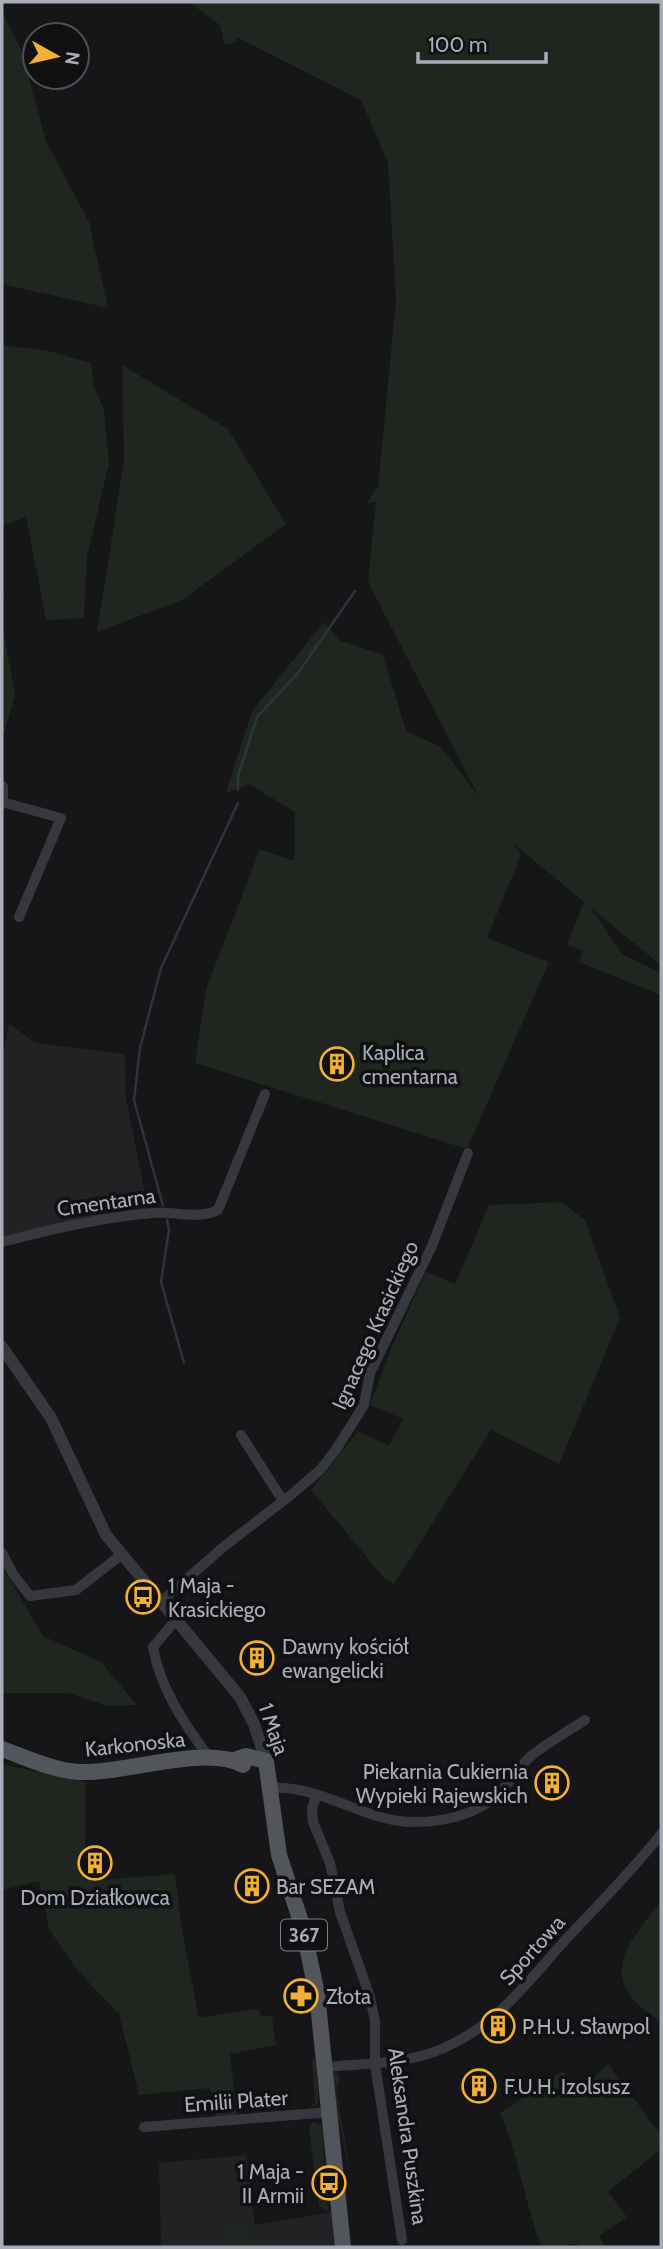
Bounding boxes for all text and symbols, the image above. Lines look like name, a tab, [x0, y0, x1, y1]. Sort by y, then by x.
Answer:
north arrow	[21, 21, 91, 91]
scale bar	[418, 21, 546, 65]
text: 100 m	[428, 32, 487, 57]
text: N	[60, 50, 85, 67]
place label: Kaplica cmentarna	[362, 1040, 458, 1089]
building icon: Kaplica cmentarna	[318, 1045, 356, 1083]
street label: Cmentarna	[55, 1183, 157, 1221]
street label: Ignacego Krasickiego	[327, 1237, 423, 1413]
place label: 1 Maja - Krasickiego	[168, 1573, 266, 1622]
bus stop icon: 1 Maja - Krasickiego	[124, 1578, 162, 1616]
place label: Dawny kościół ewangelicki	[282, 1634, 409, 1683]
building icon: Dawny kościół ewangelicki	[238, 1639, 276, 1677]
street label: 1 Maja	[253, 1700, 294, 1759]
street label: Karkonoska	[84, 1726, 186, 1762]
place label: Piekarnia Cukiernia Wypieki Rajewskich	[356, 1759, 528, 1809]
building icon: Piekarnia Cukiernia Wypieki Rajewskich	[533, 1764, 571, 1802]
building icon: Dom Działkowca	[76, 1844, 114, 1882]
building icon: Bar SEZAM	[233, 1867, 271, 1905]
place label: Bar SEZAM	[276, 1874, 375, 1899]
place label: Dom Działkowca	[20, 1885, 170, 1910]
street label: Sportowa	[494, 1910, 570, 1990]
road number: 367	[281, 1920, 327, 1951]
pharmacy icon: Złota	[282, 1977, 320, 2015]
place label: Złota	[326, 1984, 371, 2009]
building icon: P.H.U. Sławpol	[479, 2007, 517, 2045]
place label: P.H.U. Sławpol	[522, 2014, 650, 2039]
street label: Aleksandra Puszkina	[383, 2046, 433, 2226]
building icon: F.U.H. Izolsusz	[460, 2067, 498, 2105]
place label: F.U.H. Izolsusz	[504, 2074, 631, 2099]
street label: Emilii Plater	[183, 2085, 289, 2117]
place label: 1 Maja - II Armii	[237, 2159, 304, 2208]
bus stop icon: 1 Maja - II Armii	[310, 2164, 348, 2202]

